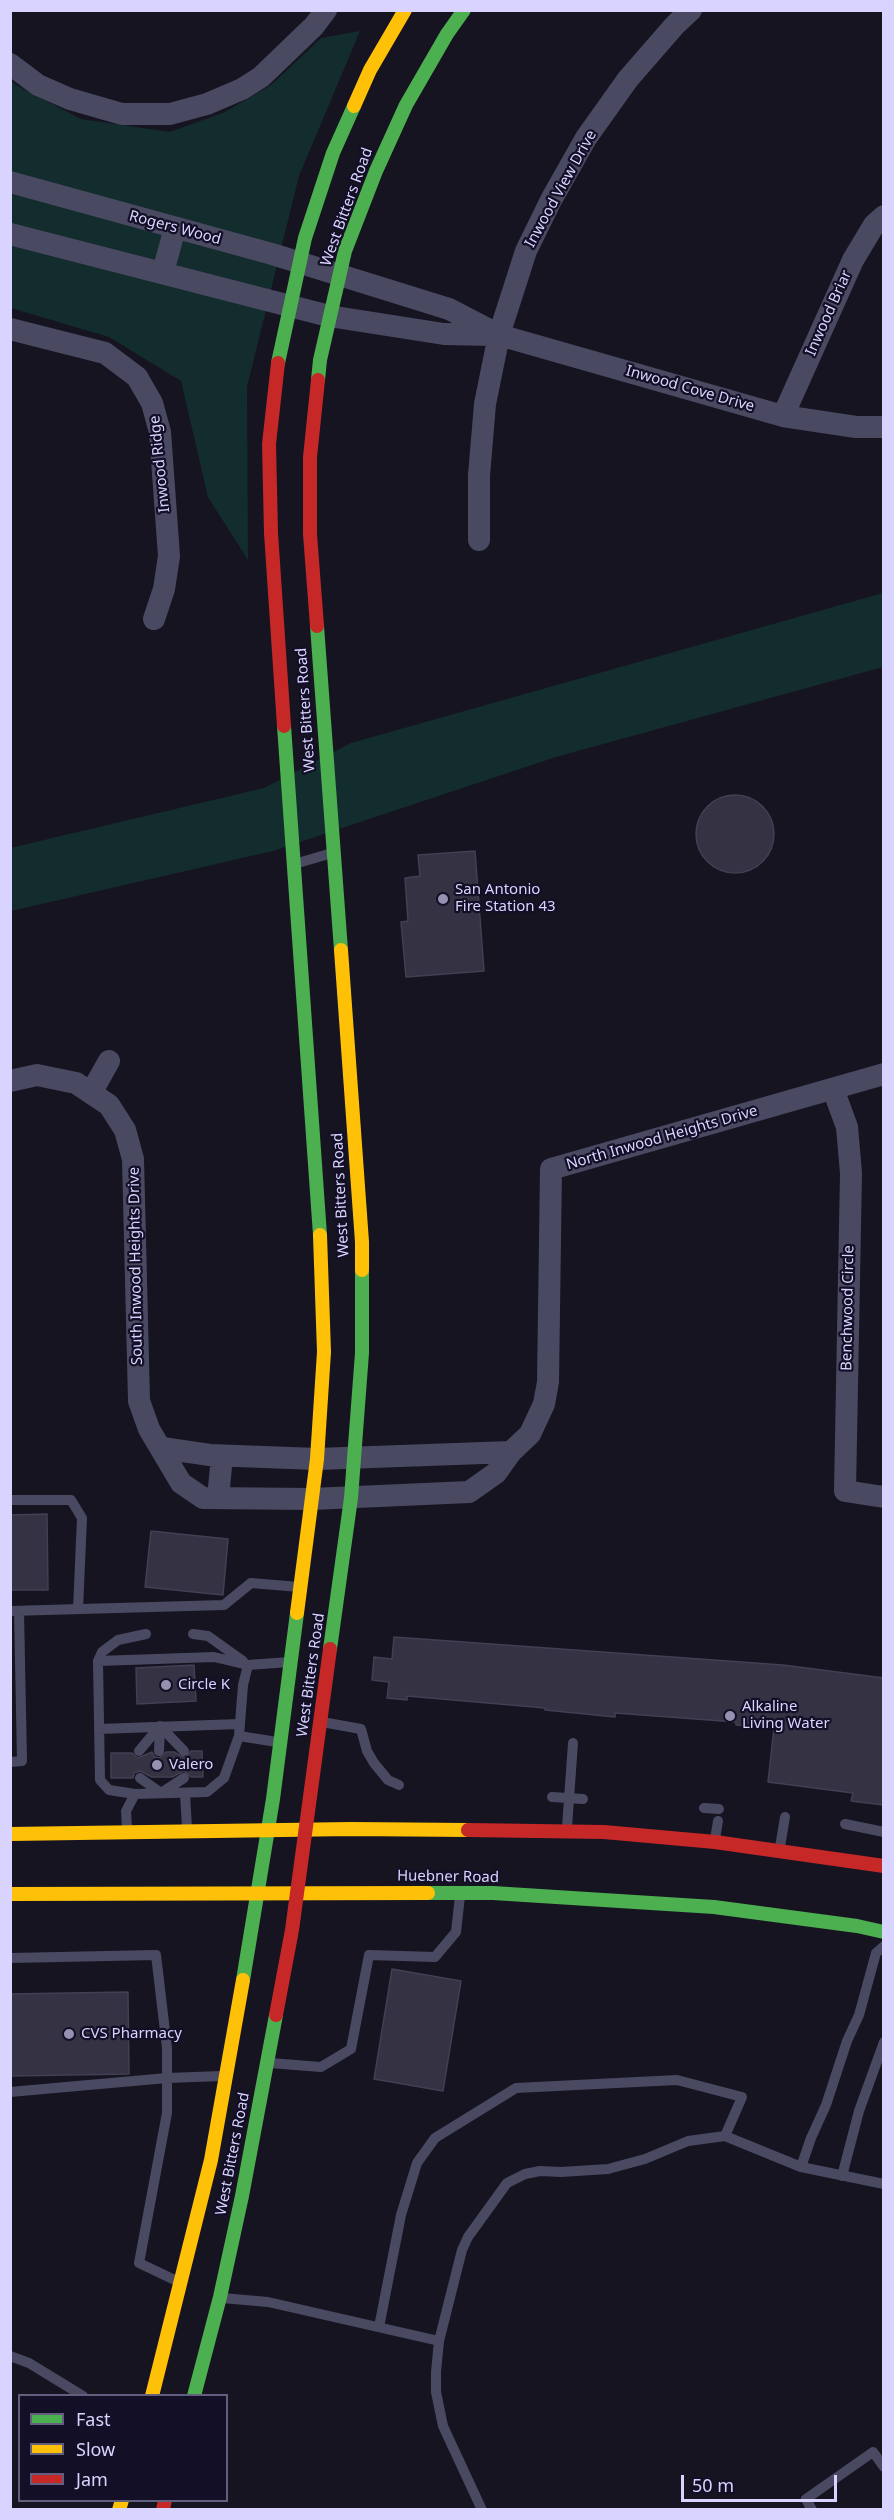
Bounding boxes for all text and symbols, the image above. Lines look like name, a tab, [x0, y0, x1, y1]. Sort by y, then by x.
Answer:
street label: Inwood View Drive	[521, 127, 601, 251]
street label: West Bitters Road	[317, 145, 377, 269]
street label: Rogers Wood	[127, 207, 223, 249]
street label: Inwood Briar	[802, 267, 856, 359]
street label: Inwood Cove Drive	[624, 362, 756, 416]
street label: Inwood Ridge	[146, 415, 174, 513]
street label: West Bitters Road	[293, 647, 319, 773]
place label: San Antonio Fire Station 43	[455, 881, 556, 916]
marker: San Antonio Fire Station 43	[436, 892, 450, 906]
street label: North Inwood Heights Drive	[564, 1102, 760, 1174]
street label: West Bitters Road	[329, 1132, 353, 1258]
street label: South Inwood Heights Drive	[125, 1167, 147, 1365]
street label: Benchwood Circle	[838, 1245, 858, 1371]
street label: West Bitters Road	[293, 1612, 329, 1738]
place label: Circle K	[178, 1676, 230, 1694]
marker: Circle K	[159, 1678, 173, 1692]
place label: Alkaline Living Water	[742, 1698, 830, 1733]
marker: Alkaline Living Water	[723, 1709, 737, 1723]
place label: Valero	[169, 1756, 213, 1774]
marker: Valero	[150, 1758, 164, 1772]
street label: Huebner Road	[397, 1867, 499, 1887]
place label: CVS Pharmacy	[81, 2025, 182, 2043]
marker: CVS Pharmacy	[62, 2027, 76, 2041]
street label: West Bitters Road	[212, 2091, 254, 2217]
legend	[18, 2394, 228, 2502]
text: Fast	[76, 2407, 111, 2431]
text: Slow	[76, 2437, 115, 2461]
scale bar	[684, 2463, 840, 2501]
text: Jam	[76, 2467, 108, 2491]
text: 50 m	[692, 2473, 734, 2497]

